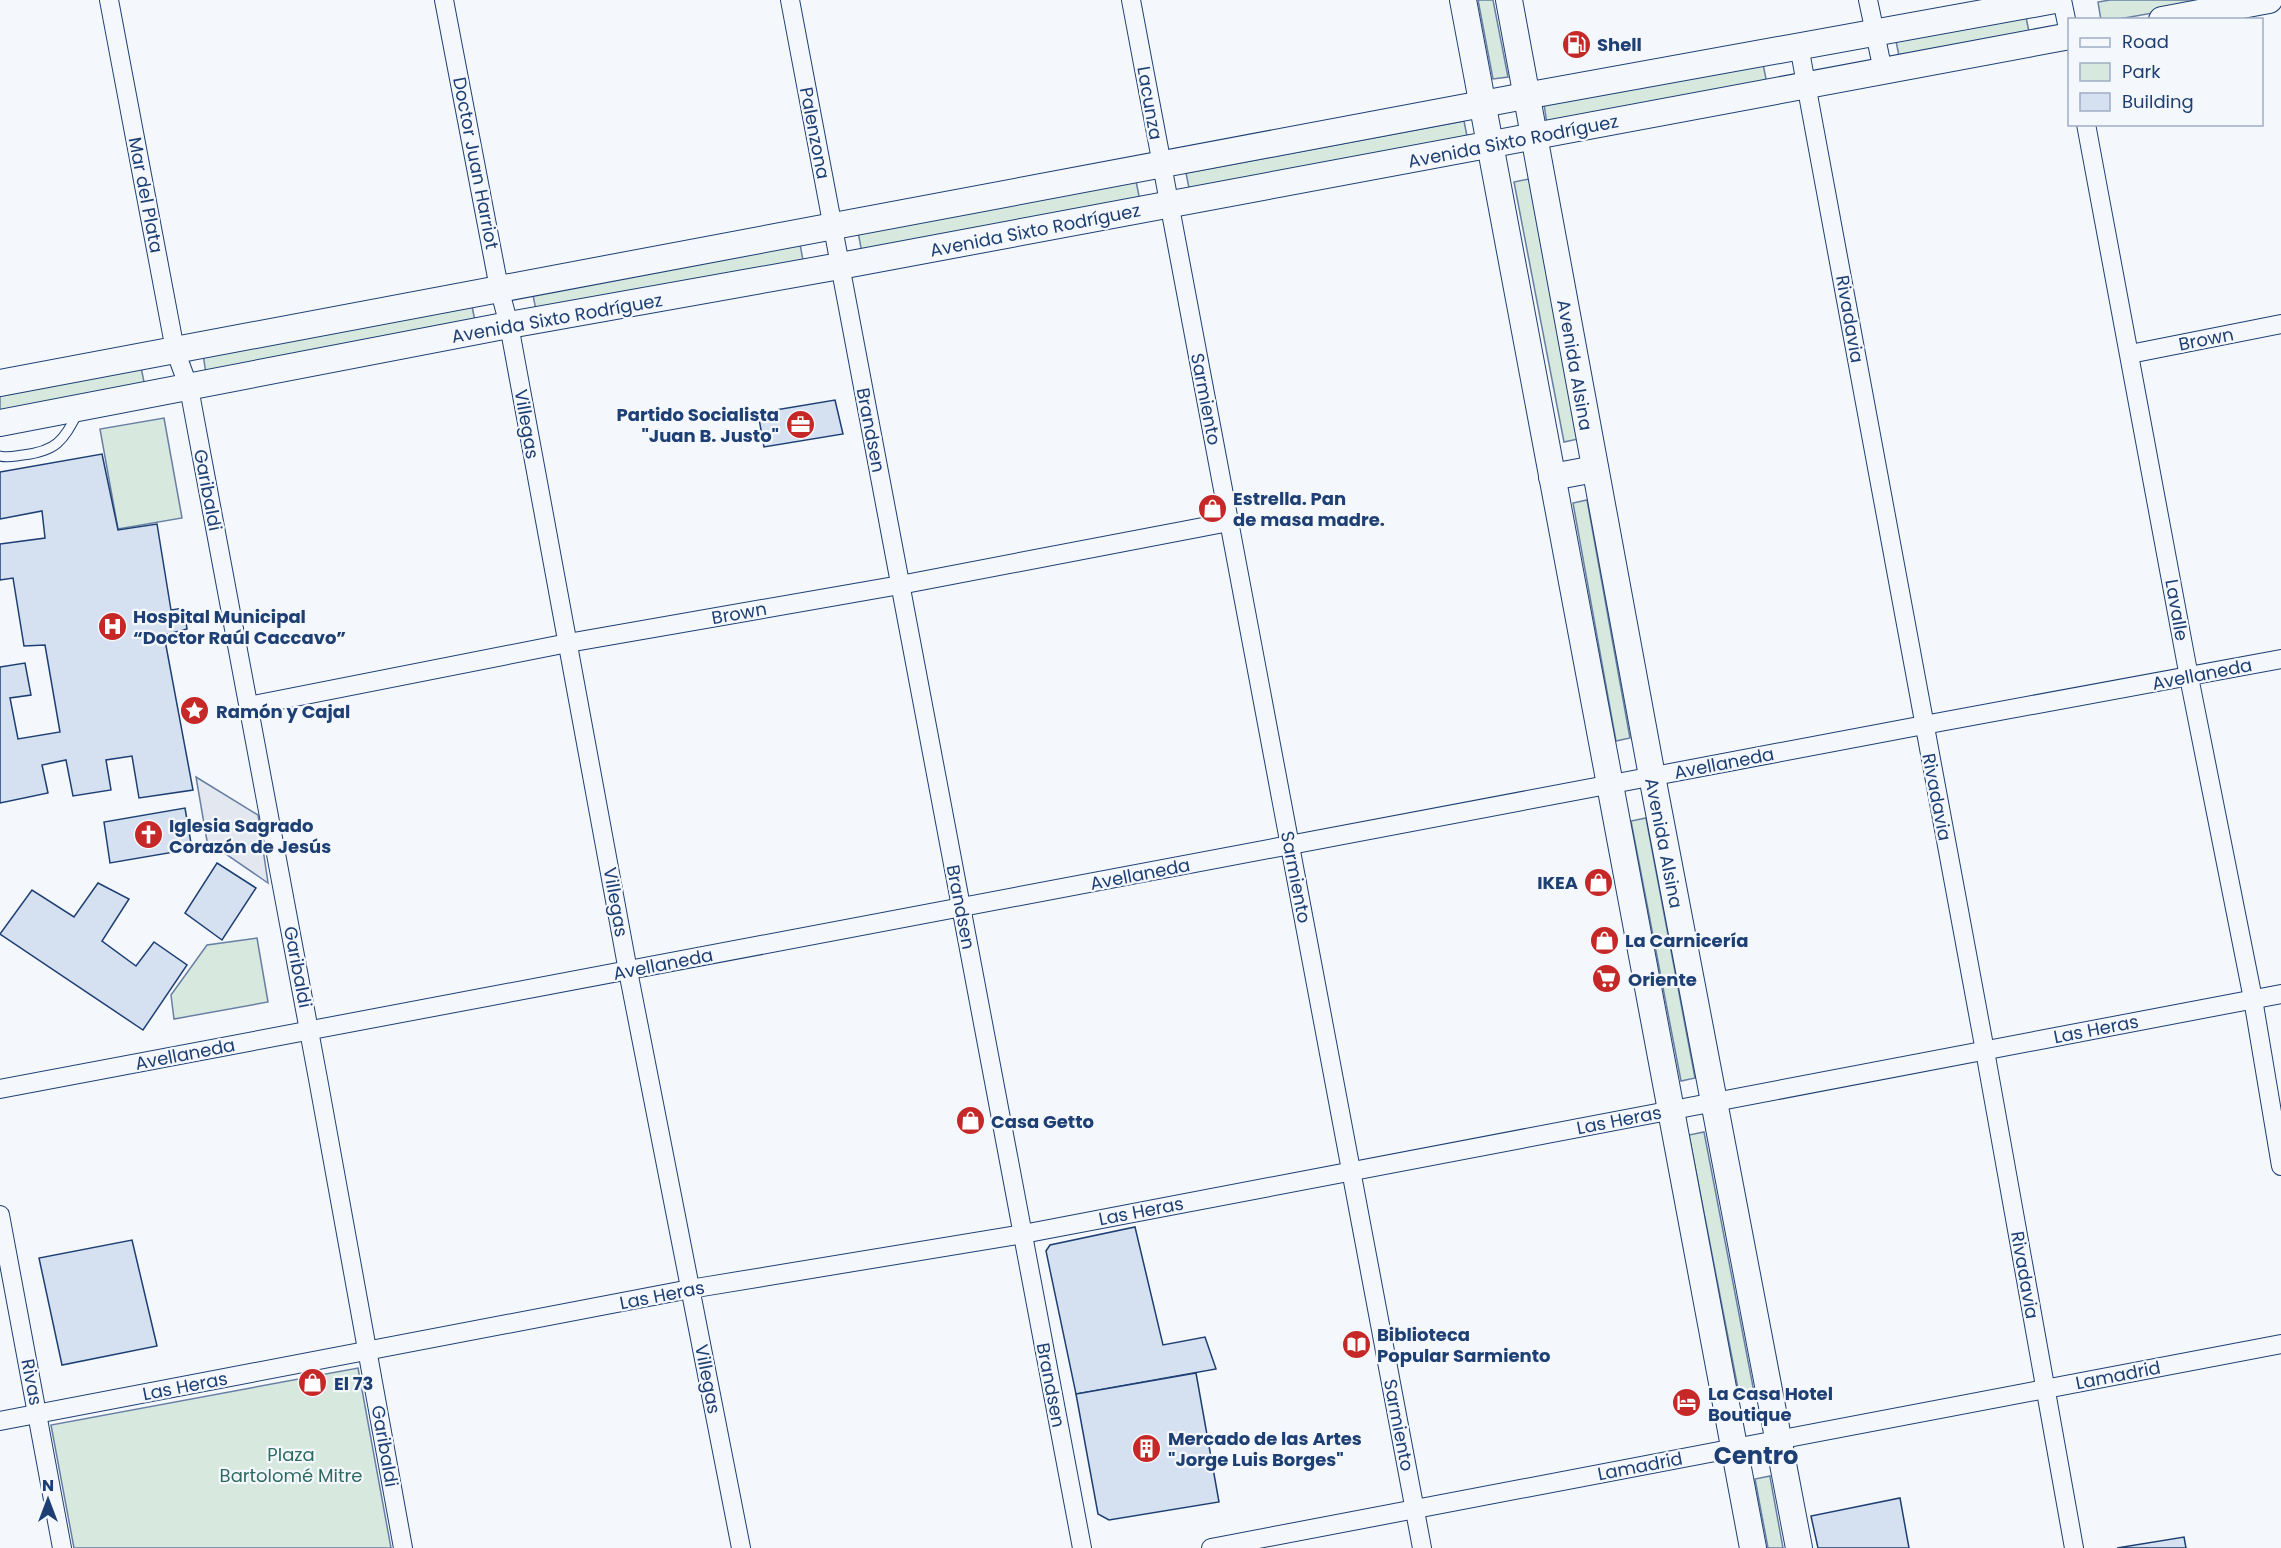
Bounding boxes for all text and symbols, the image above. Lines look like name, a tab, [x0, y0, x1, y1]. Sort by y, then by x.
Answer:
legend	[2068, 18, 2263, 126]
fuel station icon: Shell	[1560, 28, 1592, 60]
text: Road	[2122, 29, 2169, 54]
place label: Shell	[1597, 32, 1642, 57]
text: Park	[2122, 59, 2161, 84]
street label: Lacunza	[1131, 64, 1169, 142]
street label: Doctor Juan Harriot	[447, 75, 505, 251]
street label: Palenzona	[794, 85, 836, 181]
text: Building	[2122, 89, 2194, 114]
street label: Avenida Sixto Rodríguez	[1406, 108, 1620, 174]
street label: Mar del Plata	[123, 135, 169, 255]
street label: Avenida Sixto Rodríguez	[928, 197, 1142, 263]
street label: Rivadavia	[1830, 273, 1870, 365]
street label: Avenida Sixto Rodríguez	[450, 287, 664, 349]
street label: Avenida Alsina	[1551, 298, 1599, 432]
street label: Brown	[2176, 321, 2236, 357]
street label: Sarmiento	[1185, 351, 1227, 447]
street label: Brandsen	[851, 386, 891, 474]
street label: Villegas	[509, 387, 545, 461]
place label: Partido Socialista "Juan B. Justo"	[617, 402, 779, 448]
office icon: Partido Socialista "Juan B. Justo"	[784, 408, 816, 440]
street label: Garibaldi	[188, 447, 228, 533]
place label: Estrella. Pan de masa madre.	[1233, 486, 1385, 532]
shop icon: Estrella. Pan de masa madre.	[1196, 492, 1228, 524]
street label: Lavalle	[2159, 577, 2195, 643]
street label: Brown	[709, 596, 769, 630]
place label: Hospital Municipal “Doctor Raúl Caccavo”	[133, 604, 346, 650]
hospital icon: Hospital Municipal “Doctor Raúl Caccavo”	[96, 610, 128, 642]
street label: Avellaneda	[2150, 652, 2254, 696]
place icon: Ramón y Cajal	[179, 695, 211, 727]
place label: Ramón y Cajal	[216, 699, 350, 724]
street label: Avellaneda	[1672, 741, 1776, 785]
street label: Rivadavia	[1916, 751, 1958, 843]
street label: Avenida Alsina	[1639, 776, 1689, 910]
place label: Iglesia Sagrado Corazón de Jesús	[169, 813, 331, 859]
church icon: Iglesia Sagrado Corazón de Jesús	[132, 819, 164, 851]
street label: Sarmiento	[1275, 829, 1317, 925]
street label: Avellaneda	[1088, 852, 1192, 896]
street label: Brandsen	[941, 863, 981, 951]
street label: Villegas	[598, 865, 634, 939]
shop icon: IKEA	[1583, 866, 1615, 898]
place label: IKEA	[1537, 870, 1578, 895]
street label: Garibaldi	[278, 924, 318, 1010]
shop icon: La Carnicería	[1588, 924, 1620, 956]
place label: La Carnicería	[1625, 928, 1748, 953]
street label: Avellaneda	[611, 942, 715, 986]
supermarket icon: Oriente	[1591, 963, 1623, 995]
place label: Oriente	[1628, 967, 1697, 992]
street label: Las Heras	[2051, 1009, 2141, 1049]
street label: Avellaneda	[133, 1032, 237, 1076]
street label: Las Heras	[1574, 1100, 1664, 1140]
shop icon: Casa Getto	[954, 1105, 986, 1137]
place label: Casa Getto	[991, 1109, 1094, 1134]
street label: Las Heras	[1096, 1191, 1186, 1231]
street label: Rivadavia	[2005, 1229, 2045, 1321]
street label: Las Heras	[617, 1275, 707, 1315]
place label: Biblioteca Popular Sarmiento	[1377, 1322, 1550, 1368]
library icon: Biblioteca Popular Sarmiento	[1340, 1328, 1372, 1360]
street label: Brandsen	[1031, 1341, 1071, 1429]
street label: Villegas	[689, 1342, 727, 1416]
street label: Lamadrid	[2073, 1355, 2163, 1395]
street label: Rivas	[15, 1357, 49, 1407]
street label: Las Heras	[140, 1366, 230, 1406]
shop icon: El 73	[297, 1367, 329, 1399]
place label: El 73	[334, 1371, 373, 1396]
street label: Sarmiento	[1378, 1377, 1420, 1473]
place label: La Casa Hotel Boutique	[1708, 1381, 1833, 1427]
hotel icon: La Casa Hotel Boutique	[1671, 1387, 1703, 1419]
street label: Garibaldi	[366, 1403, 404, 1489]
place label: Mercado de las Artes "Jorge Luis Borges"	[1168, 1426, 1362, 1472]
building icon: Mercado de las Artes "Jorge Luis Borges"	[1131, 1432, 1163, 1464]
district label: Centro	[1714, 1439, 1798, 1472]
park label: Plaza Bartolomé Mitre	[220, 1442, 362, 1488]
street label: Lamadrid	[1595, 1446, 1685, 1486]
north arrow	[18, 1470, 78, 1530]
text: N	[42, 1474, 54, 1497]

